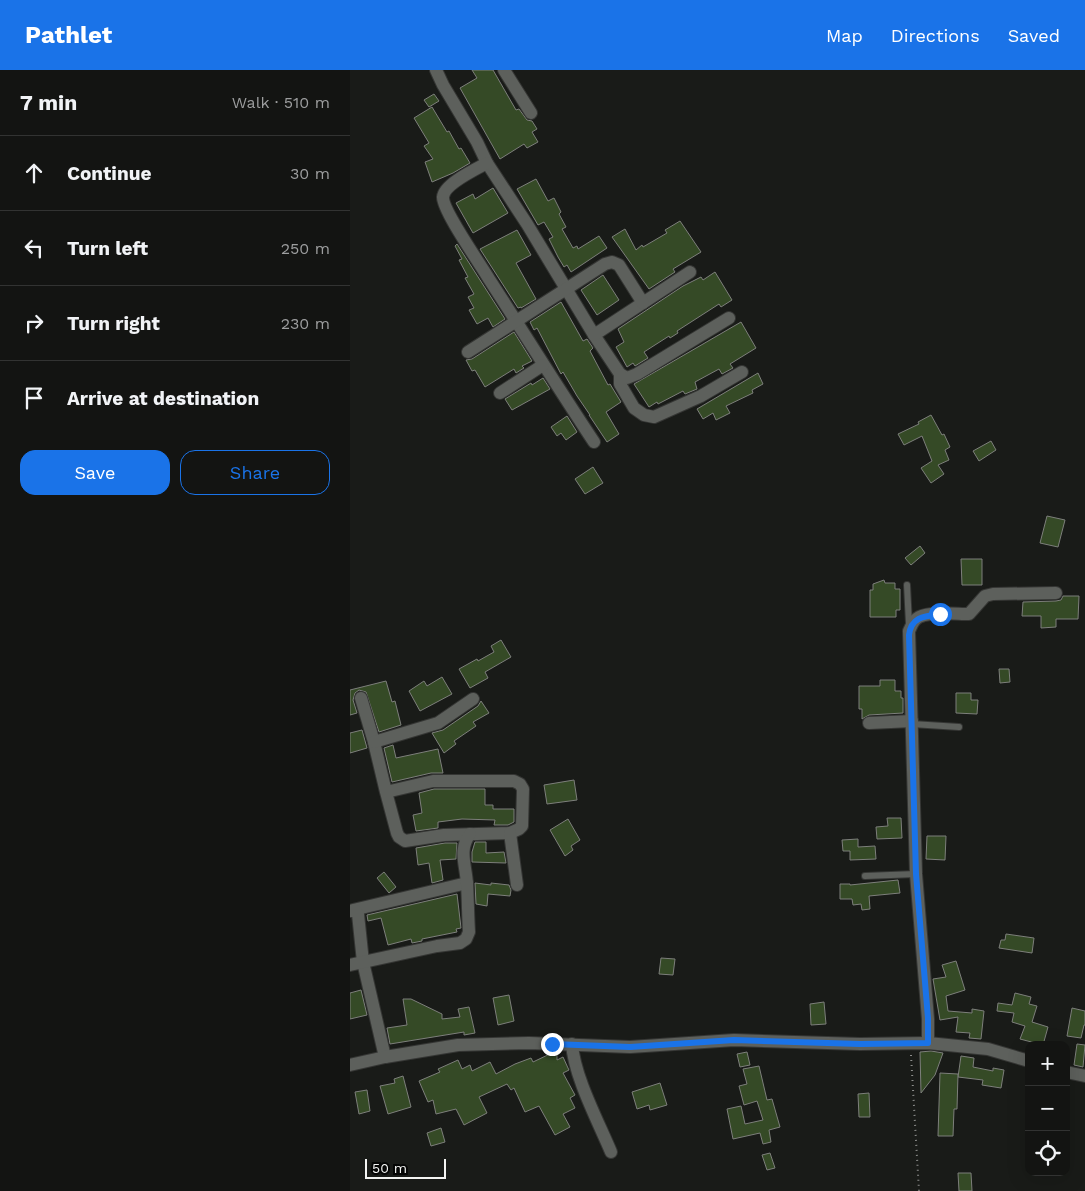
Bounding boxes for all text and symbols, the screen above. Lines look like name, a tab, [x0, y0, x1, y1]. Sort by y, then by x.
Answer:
text: Pathlet	[25, 21, 112, 49]
text: Map	[826, 25, 863, 46]
text: Directions	[891, 25, 980, 46]
text: Saved	[1008, 25, 1060, 46]
text: 7 min	[20, 90, 77, 115]
text: Walk · 510 m	[232, 93, 330, 112]
icon: ahead	[20, 159, 48, 187]
text: Continue	[67, 162, 151, 185]
text: 30 m	[290, 164, 330, 183]
icon: left	[20, 234, 48, 262]
text: Turn left	[67, 237, 148, 260]
text: 250 m	[281, 239, 330, 258]
icon: right	[20, 309, 48, 337]
text: Turn right	[67, 312, 160, 335]
text: 230 m	[281, 314, 330, 333]
icon: arrive	[20, 384, 48, 412]
text: Arrive at destination	[67, 387, 259, 410]
button: Save	[20, 450, 170, 495]
button: Share	[180, 450, 330, 495]
route start	[929, 603, 952, 626]
route end	[541, 1033, 564, 1056]
map controls	[1025, 1041, 1070, 1176]
button: +	[1025, 1041, 1070, 1086]
button: −	[1025, 1086, 1070, 1131]
button: locate	[1025, 1131, 1070, 1176]
scale bar	[365, 1156, 446, 1179]
text: 50 m	[372, 1160, 407, 1176]

